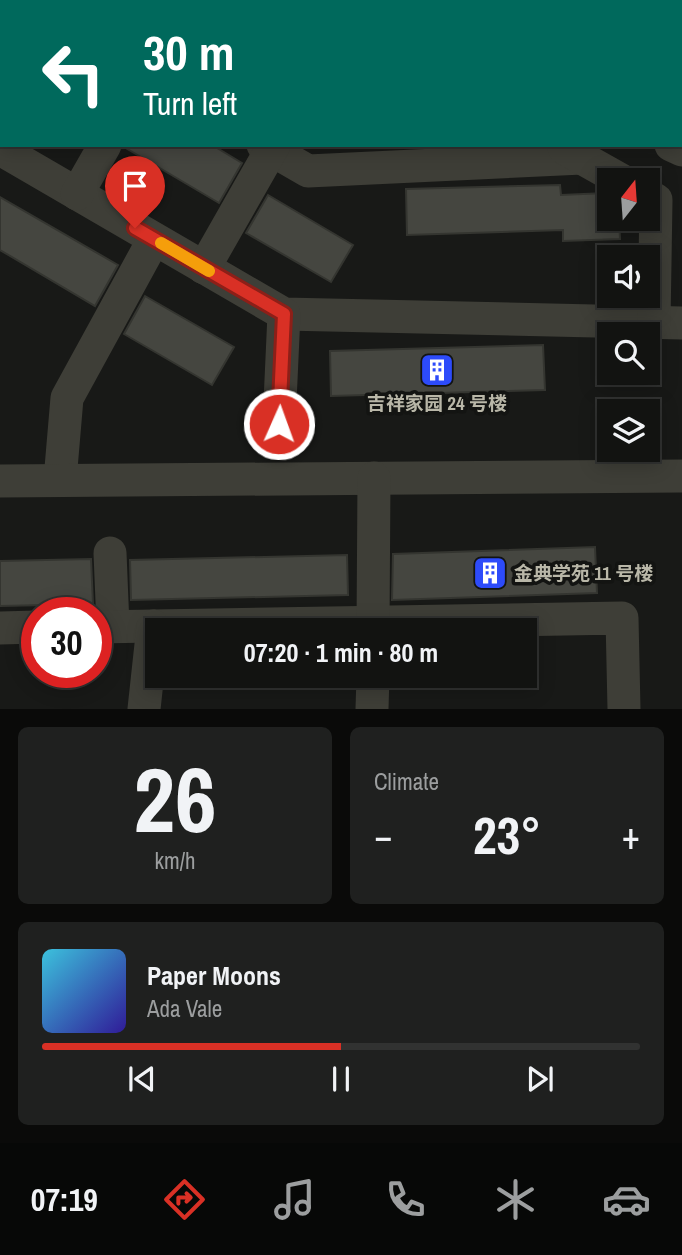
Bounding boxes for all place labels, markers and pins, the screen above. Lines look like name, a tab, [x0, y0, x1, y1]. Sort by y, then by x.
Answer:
pin	[105, 156, 165, 228]
building icon: 吉祥家园 24 号楼	[418, 351, 456, 389]
place label: 吉祥家园 24 号楼	[367, 390, 507, 416]
building icon: 金典学苑 11 号楼	[471, 554, 509, 592]
place label: 金典学苑 11 号楼	[514, 560, 653, 586]

